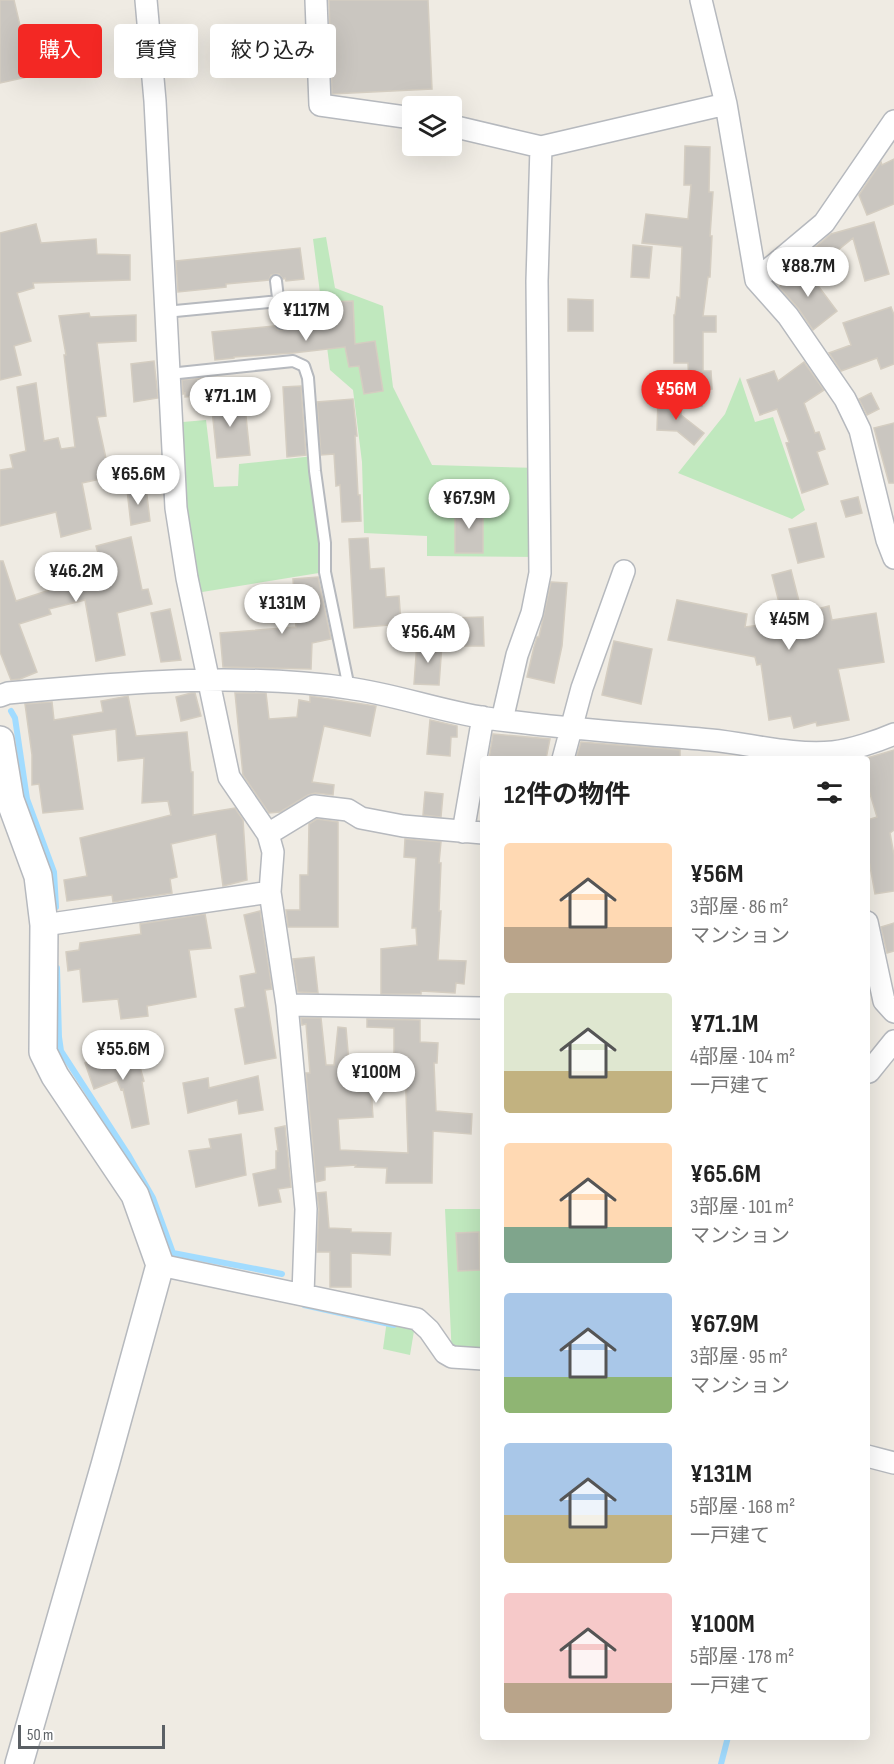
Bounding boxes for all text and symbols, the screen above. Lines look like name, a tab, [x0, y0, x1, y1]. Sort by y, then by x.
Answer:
chip: 購入	[18, 24, 102, 78]
chip: 賃貸	[114, 24, 198, 78]
chip: 絞り込み	[210, 24, 336, 78]
map controls	[402, 96, 462, 156]
button: layers	[402, 96, 462, 156]
pin: ¥88.7M	[759, 247, 857, 298]
text: ¥88.7M	[781, 254, 835, 278]
pin: ¥117M	[264, 291, 348, 342]
text: ¥117M	[282, 298, 330, 322]
pin: ¥56M	[640, 370, 712, 421]
pin: ¥71.1M	[181, 377, 279, 428]
text: ¥56M	[655, 377, 697, 401]
text: ¥71.1M	[204, 384, 256, 408]
pin: ¥65.6M	[89, 455, 187, 506]
text: ¥65.6M	[111, 462, 165, 486]
pin: ¥67.9M	[420, 479, 518, 530]
text: ¥67.9M	[443, 486, 495, 510]
pin: ¥46.2M	[27, 552, 125, 603]
text: ¥46.2M	[49, 559, 103, 583]
pin: ¥131M	[240, 584, 324, 635]
text: ¥131M	[258, 591, 306, 615]
pin: ¥45M	[753, 600, 825, 651]
text: ¥45M	[769, 607, 809, 631]
pin: ¥56.4M	[379, 613, 477, 664]
text: ¥56.4M	[401, 620, 455, 644]
icon: filters	[813, 776, 846, 809]
text: 12件の物件	[504, 780, 630, 811]
text: ¥56M	[690, 859, 743, 890]
icon: home	[552, 867, 624, 939]
text: 3部屋 · 86 m²	[690, 895, 788, 919]
text: マンション	[690, 924, 790, 948]
text: ¥71.1M	[690, 1009, 758, 1040]
icon: home	[552, 1017, 624, 1089]
pin: ¥55.6M	[74, 1030, 172, 1081]
text: ¥55.6M	[96, 1037, 150, 1061]
text: 4部屋 · 104 m²	[690, 1045, 795, 1069]
pin: ¥100M	[334, 1053, 418, 1104]
text: ¥100M	[351, 1060, 401, 1084]
text: 一戸建て	[690, 1074, 770, 1098]
text: ¥65.6M	[690, 1159, 761, 1190]
icon: home	[552, 1167, 624, 1239]
text: 3部屋 · 101 m²	[690, 1195, 794, 1219]
text: マンション	[690, 1224, 790, 1248]
text: ¥67.9M	[690, 1309, 759, 1340]
icon: home	[552, 1317, 624, 1389]
text: 3部屋 · 95 m²	[690, 1345, 788, 1369]
text: マンション	[690, 1374, 790, 1398]
text: ¥131M	[690, 1459, 752, 1490]
icon: home	[552, 1467, 624, 1539]
text: 5部屋 · 168 m²	[690, 1495, 795, 1519]
text: 一戸建て	[690, 1524, 770, 1548]
text: ¥100M	[690, 1609, 755, 1640]
icon: home	[552, 1617, 624, 1689]
text: 5部屋 · 178 m²	[690, 1645, 794, 1669]
text: 一戸建て	[690, 1674, 770, 1698]
scale bar	[18, 1722, 165, 1750]
text: 50 m	[27, 1726, 53, 1745]

